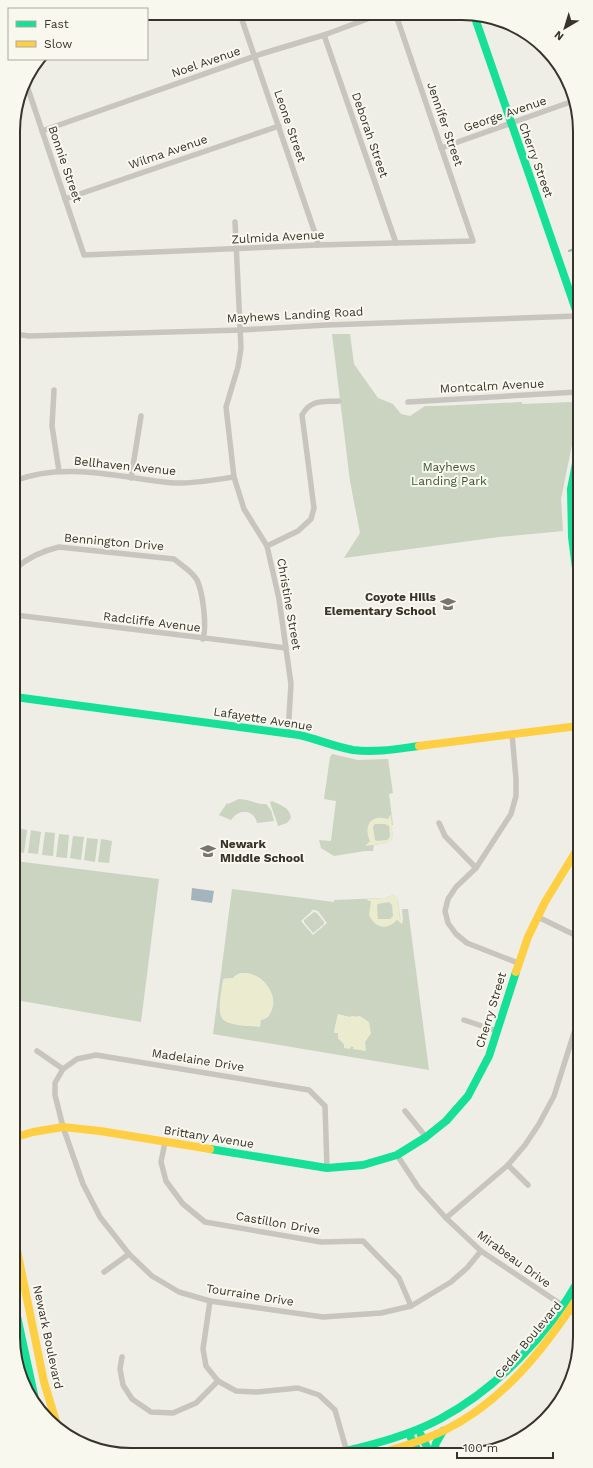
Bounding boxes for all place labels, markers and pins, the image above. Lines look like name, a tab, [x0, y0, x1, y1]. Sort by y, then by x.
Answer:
place label: Coyote Hills Elementary School	[324, 590, 437, 618]
school or university icon: Coyote Hills Elementary School	[439, 595, 457, 613]
place label: Newark Middle School	[220, 837, 304, 865]
school or university icon: Newark Middle School	[199, 842, 217, 860]

